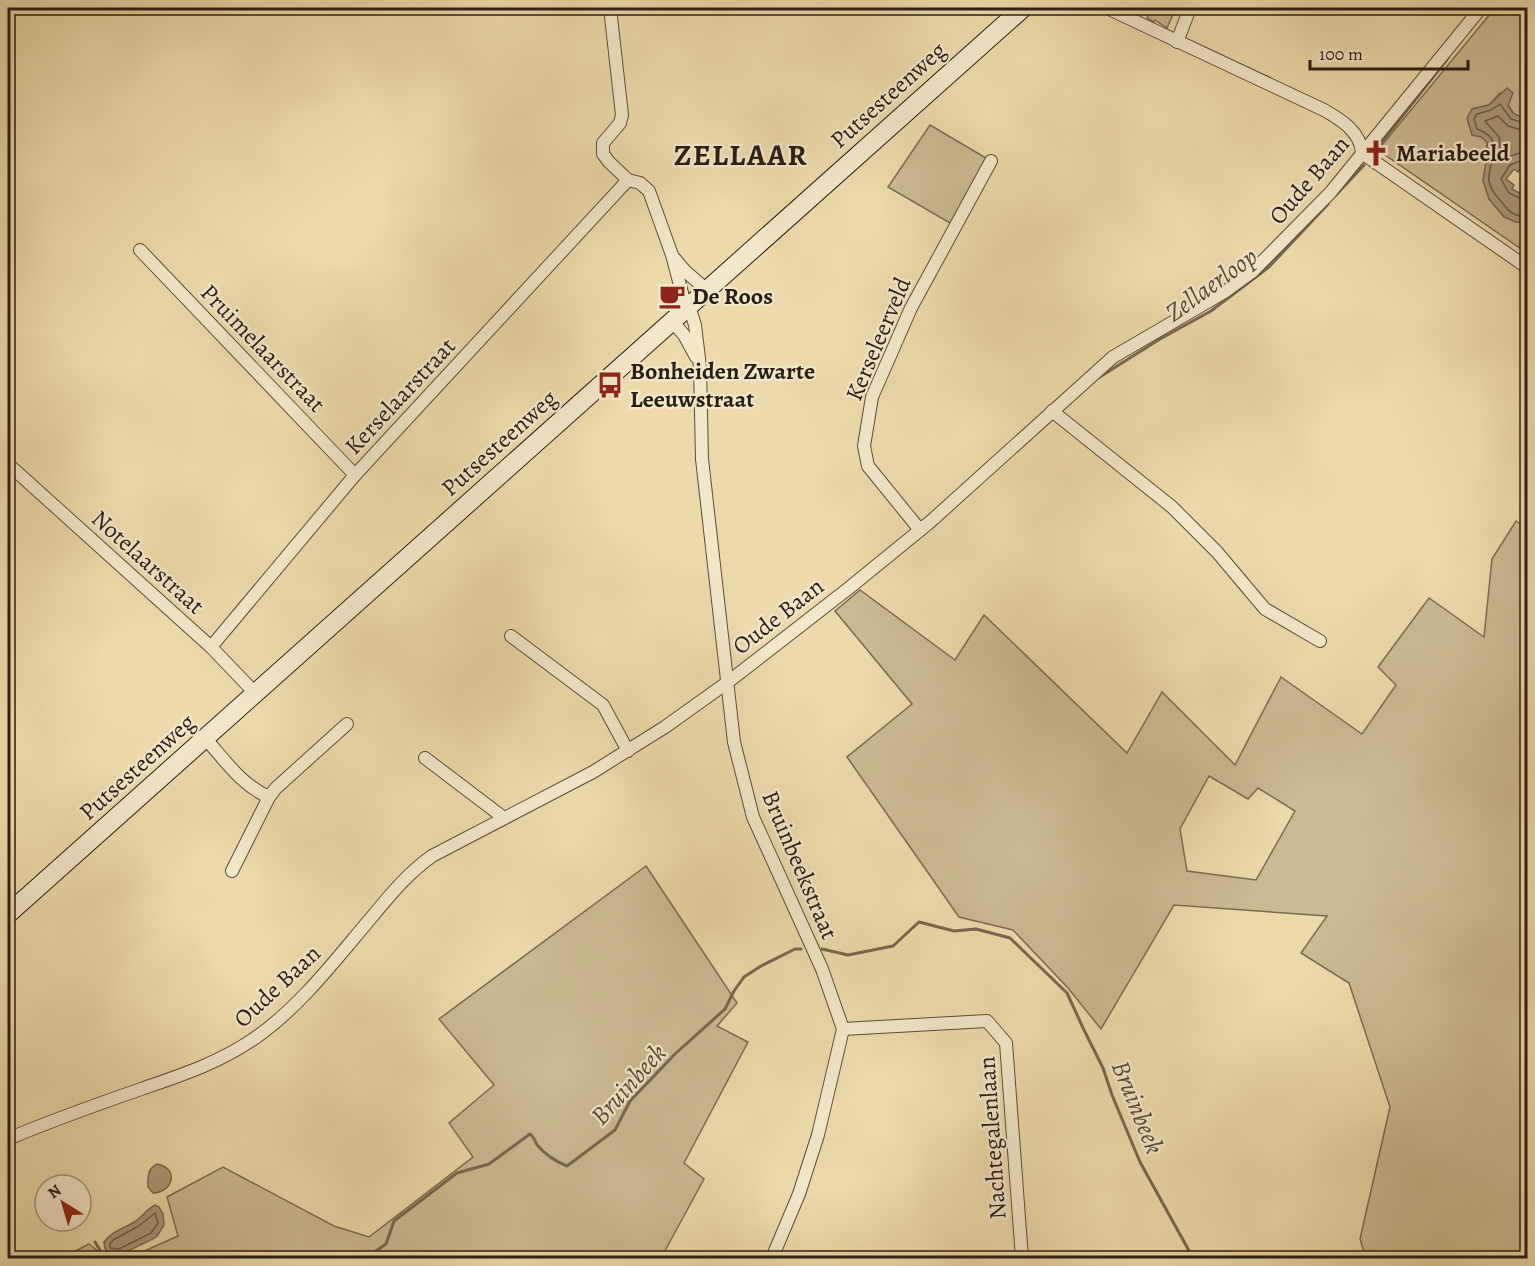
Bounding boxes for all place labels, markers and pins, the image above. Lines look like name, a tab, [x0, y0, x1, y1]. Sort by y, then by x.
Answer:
place label: Mariabeeld	[1396, 137, 1510, 169]
church icon: Mariabeeld	[1361, 138, 1391, 168]
place label: De Roos	[692, 280, 773, 312]
cafe icon: De Roos	[657, 281, 687, 311]
place label: Bonheiden Zwarte Leeuwstraat	[630, 355, 815, 415]
bus stop icon: Bonheiden Zwarte Leeuwstraat	[595, 370, 625, 400]

